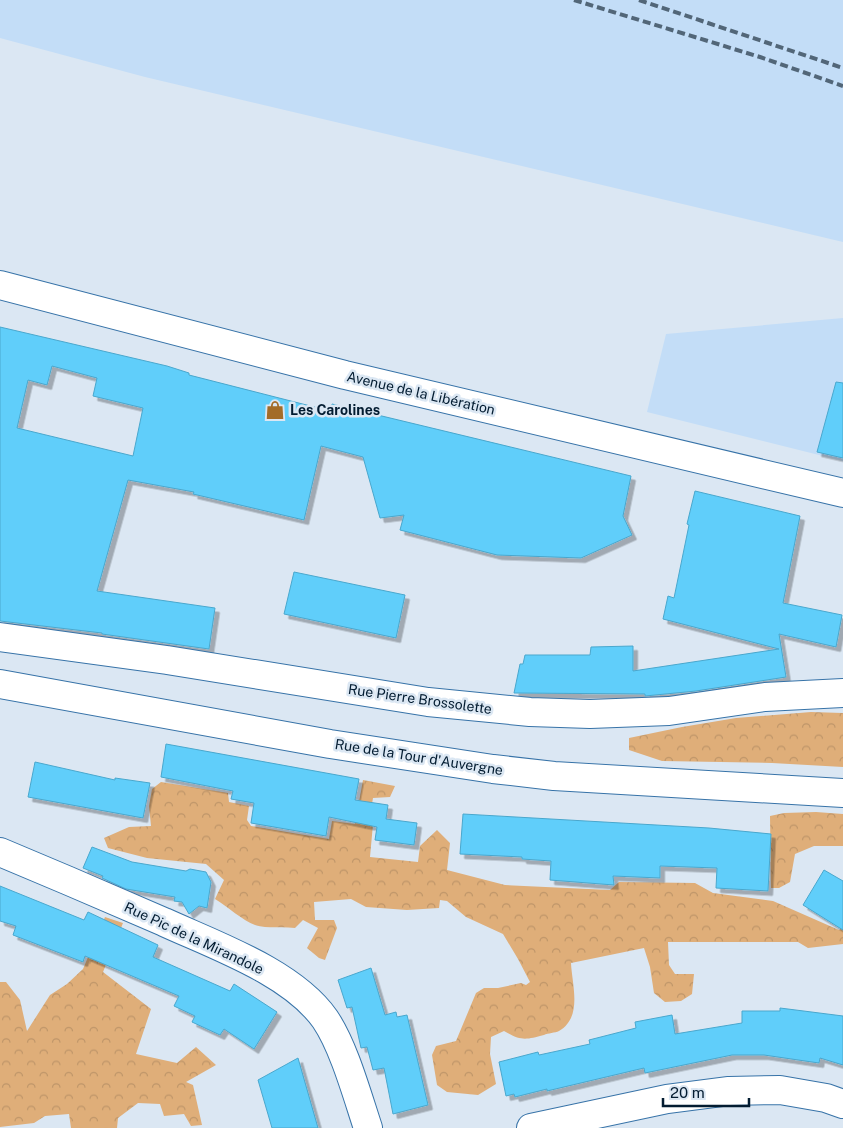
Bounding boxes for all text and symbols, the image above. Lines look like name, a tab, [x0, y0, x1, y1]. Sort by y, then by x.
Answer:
street label: Avenue de la Libération	[345, 368, 497, 418]
shop icon: Les Carolines	[264, 399, 286, 421]
place label: Les Carolines	[290, 402, 380, 418]
street label: Rue Pierre Brossolette	[347, 681, 493, 717]
street label: Rue de la Tour d'Auvergne	[334, 736, 504, 778]
street label: Rue Pic de la Mirandole	[122, 899, 266, 977]
scale bar	[663, 1076, 749, 1108]
text: 20 m	[670, 1084, 705, 1101]

